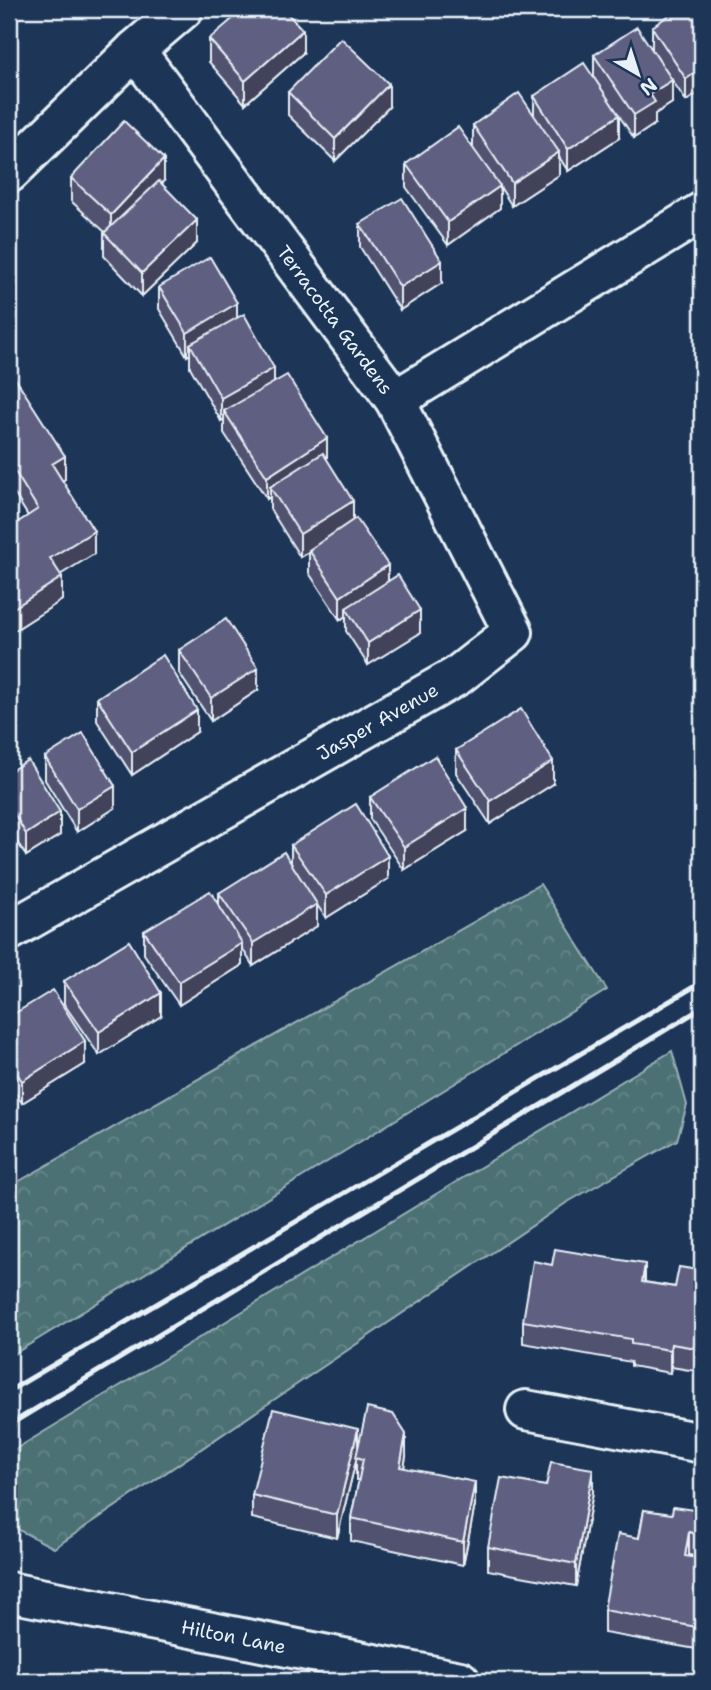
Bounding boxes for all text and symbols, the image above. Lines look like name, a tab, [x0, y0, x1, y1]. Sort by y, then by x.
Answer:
north arrow	[602, 38, 672, 108]
text: N	[635, 72, 662, 101]
street label: Terracotta Gardens	[271, 240, 399, 400]
street label: Jasper Avenue	[313, 677, 443, 766]
street label: Hilton Lane	[179, 1614, 288, 1659]

